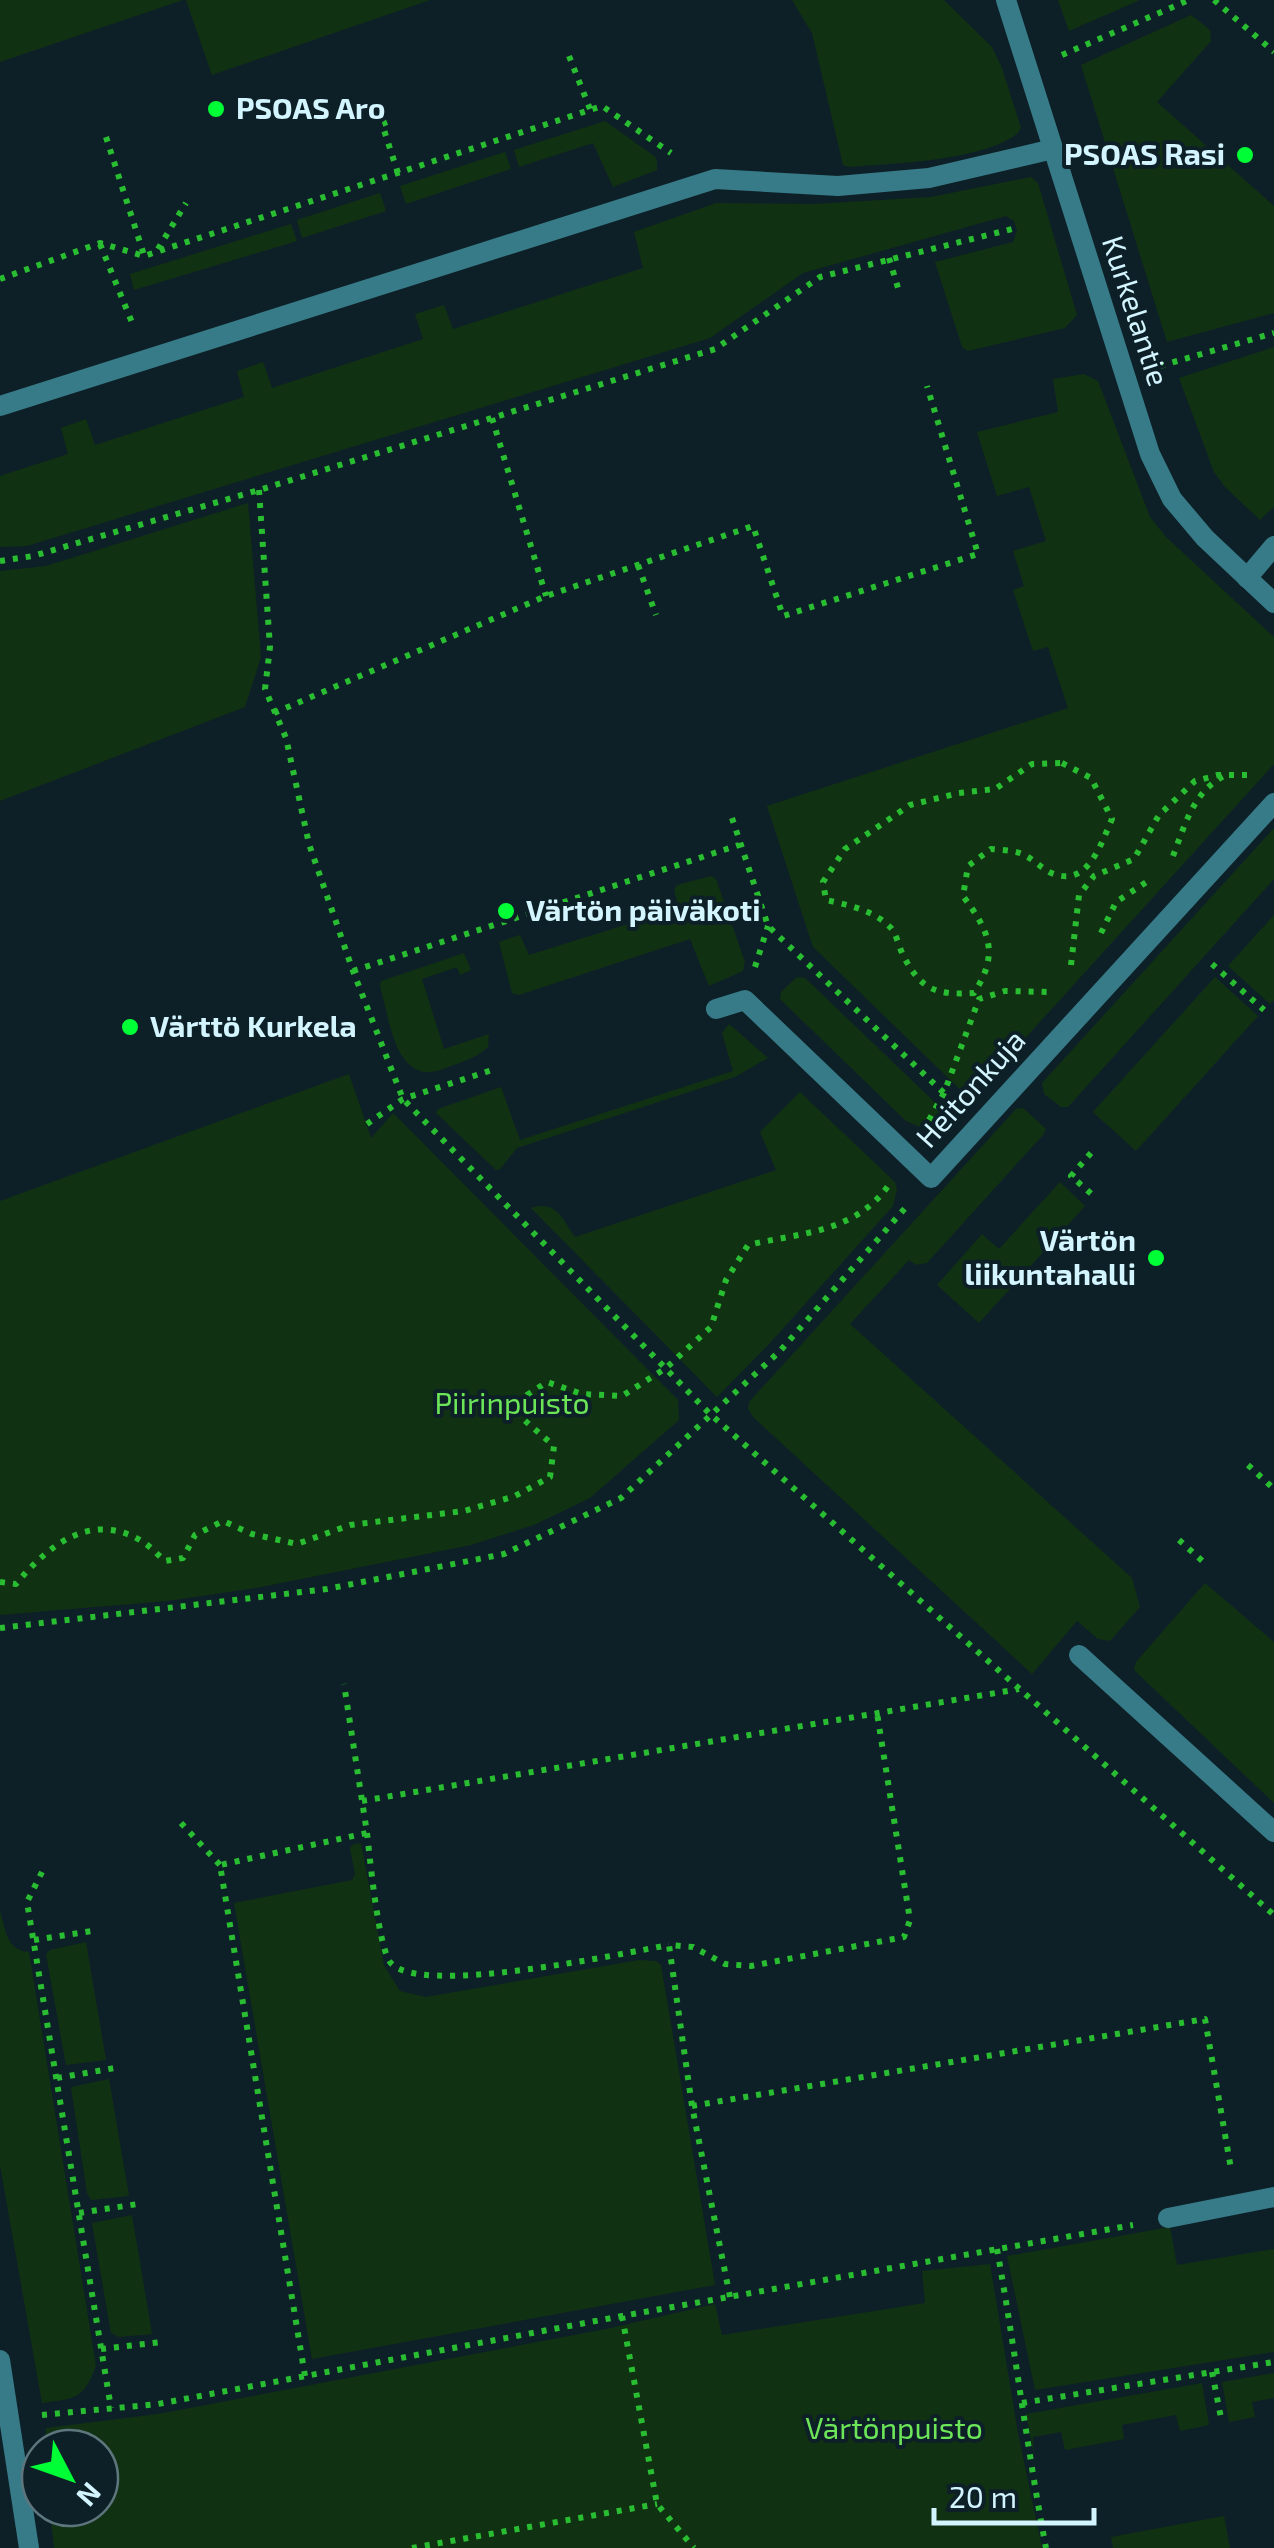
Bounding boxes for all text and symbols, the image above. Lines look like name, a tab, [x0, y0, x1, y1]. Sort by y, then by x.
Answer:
place label: PSOAS Aro	[236, 89, 385, 125]
marker: PSOAS Aro	[205, 98, 227, 120]
place label: PSOAS Rasi	[1064, 135, 1225, 171]
marker: PSOAS Rasi	[1234, 144, 1256, 166]
street label: Kurkelantie	[1096, 231, 1178, 390]
place label: Värtön päiväkoti	[526, 891, 760, 927]
marker: Värtön päiväkoti	[495, 900, 517, 922]
place label: Värttö Kurkela	[150, 1007, 357, 1043]
marker: Värttö Kurkela	[119, 1016, 141, 1038]
street label: Heitonkuja	[907, 1021, 1032, 1154]
place label: Värtön liikuntahalli	[965, 1221, 1136, 1291]
marker: Värtön liikuntahalli	[1145, 1247, 1167, 1269]
park label: Piirinpuisto	[434, 1384, 590, 1420]
park label: Värtönpuisto	[805, 2409, 983, 2445]
north arrow	[20, 2428, 120, 2528]
scale bar	[934, 2463, 1094, 2525]
text: N	[70, 2476, 109, 2514]
text: 20 m	[949, 2478, 1017, 2514]

